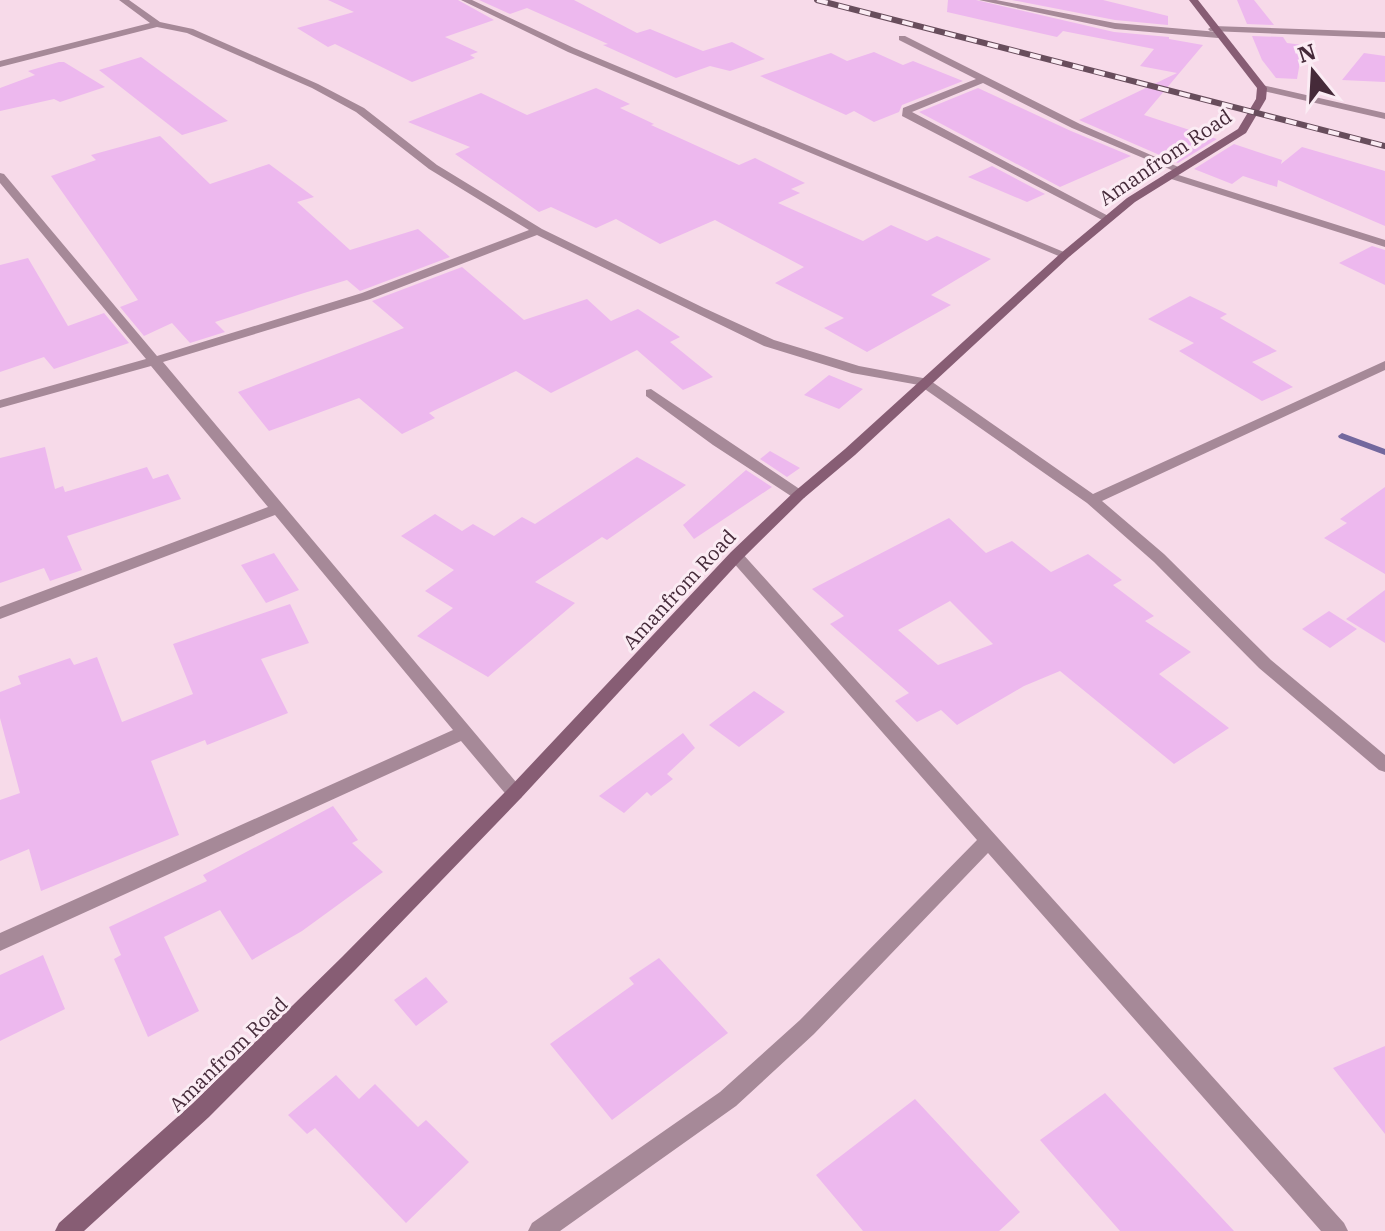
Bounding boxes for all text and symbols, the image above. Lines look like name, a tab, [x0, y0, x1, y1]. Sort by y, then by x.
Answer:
north arrow	[1273, 32, 1353, 112]
text: N	[1294, 36, 1319, 69]
street label: Amanfrom Road	[1093, 103, 1237, 211]
street label: Amanfrom Road	[616, 523, 742, 655]
street label: Amanfrom Road	[163, 990, 293, 1118]

